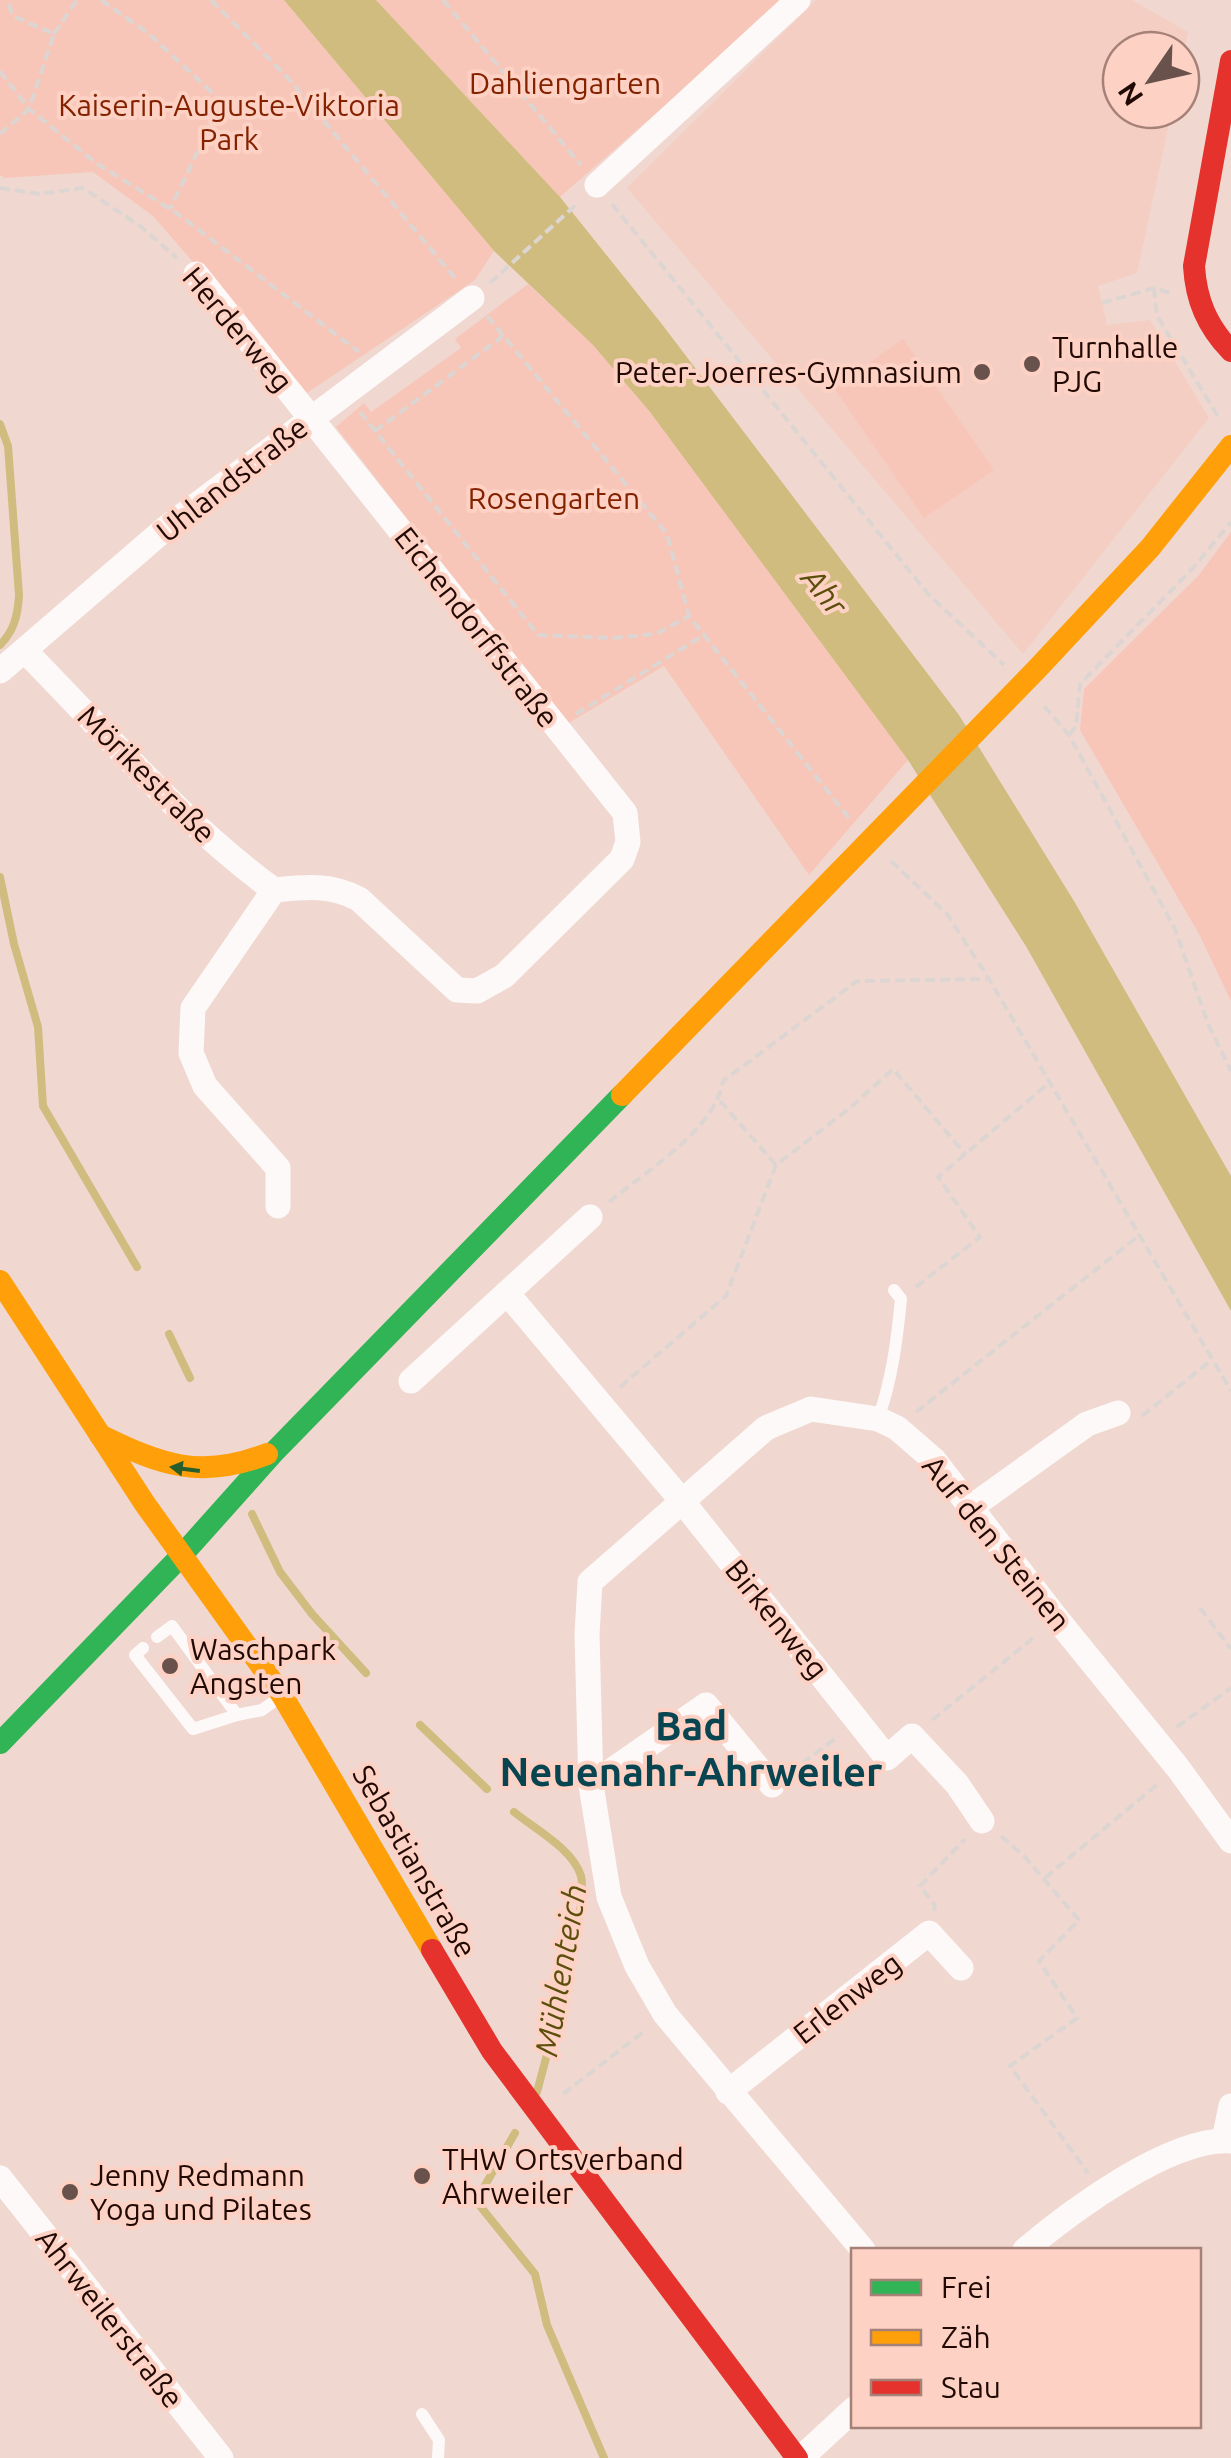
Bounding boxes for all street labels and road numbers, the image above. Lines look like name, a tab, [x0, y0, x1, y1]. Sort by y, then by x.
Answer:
street label: Herderweg	[176, 260, 300, 398]
street label: Uhlandstraße	[150, 410, 314, 548]
street label: Eichendorffstraße	[388, 520, 566, 734]
street label: Mörikestraße	[71, 698, 223, 850]
street label: Auf den Steinen	[916, 1449, 1078, 1637]
street label: Birkenweg	[719, 1553, 835, 1685]
street label: Sebastianstraße	[346, 1759, 484, 1963]
street label: Erlenweg	[787, 1946, 907, 2050]
street label: Ahrweilerstraße	[30, 2222, 190, 2414]

